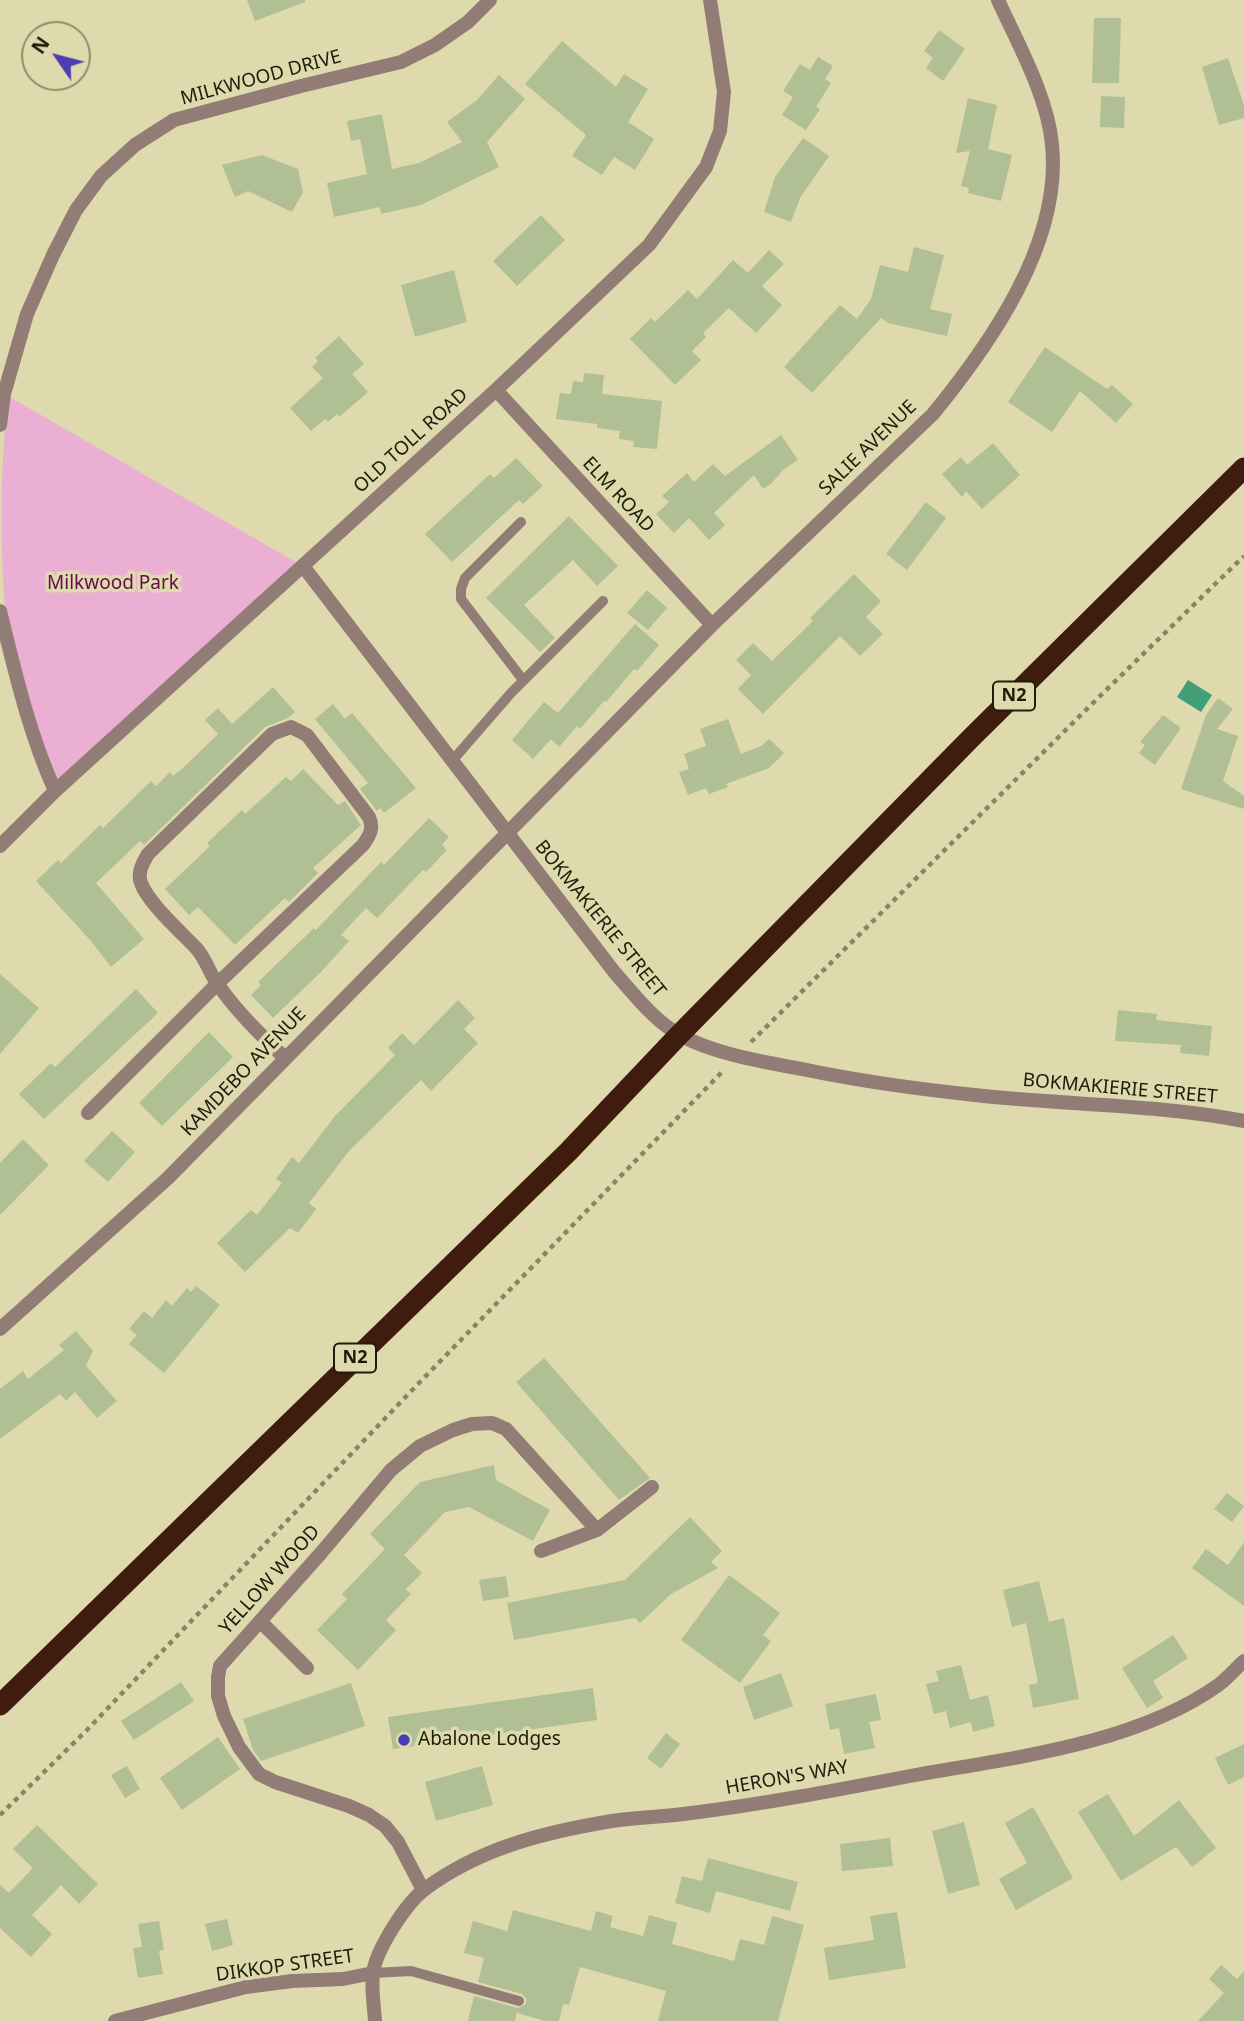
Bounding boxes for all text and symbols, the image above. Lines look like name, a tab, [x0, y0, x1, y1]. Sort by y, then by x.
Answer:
north arrow	[21, 21, 91, 91]
text: N	[25, 31, 56, 59]
street label: MILKWOOD DRIVE	[178, 46, 344, 110]
street label: OLD TOLL ROAD	[349, 384, 473, 498]
street label: SALIE AVENUE	[815, 396, 921, 500]
street label: ELM ROAD	[577, 452, 659, 538]
park label: Milkwood Park	[47, 573, 179, 595]
road number: N2	[993, 682, 1035, 710]
street label: BOKMAKIERIE STREET	[530, 836, 670, 1002]
street label: KAMDEBO AVENUE	[177, 1003, 311, 1141]
street label: BOKMAKIERIE STREET	[1022, 1069, 1218, 1109]
road number: N2	[334, 1344, 376, 1372]
street label: YELLOW WOOD	[215, 1521, 325, 1639]
place label: Abalone Lodges	[418, 1729, 561, 1751]
marker: Abalone Lodges	[396, 1732, 412, 1748]
street label: HERON'S WAY	[724, 1756, 850, 1800]
street label: DIKKOP STREET	[214, 1945, 356, 1987]

